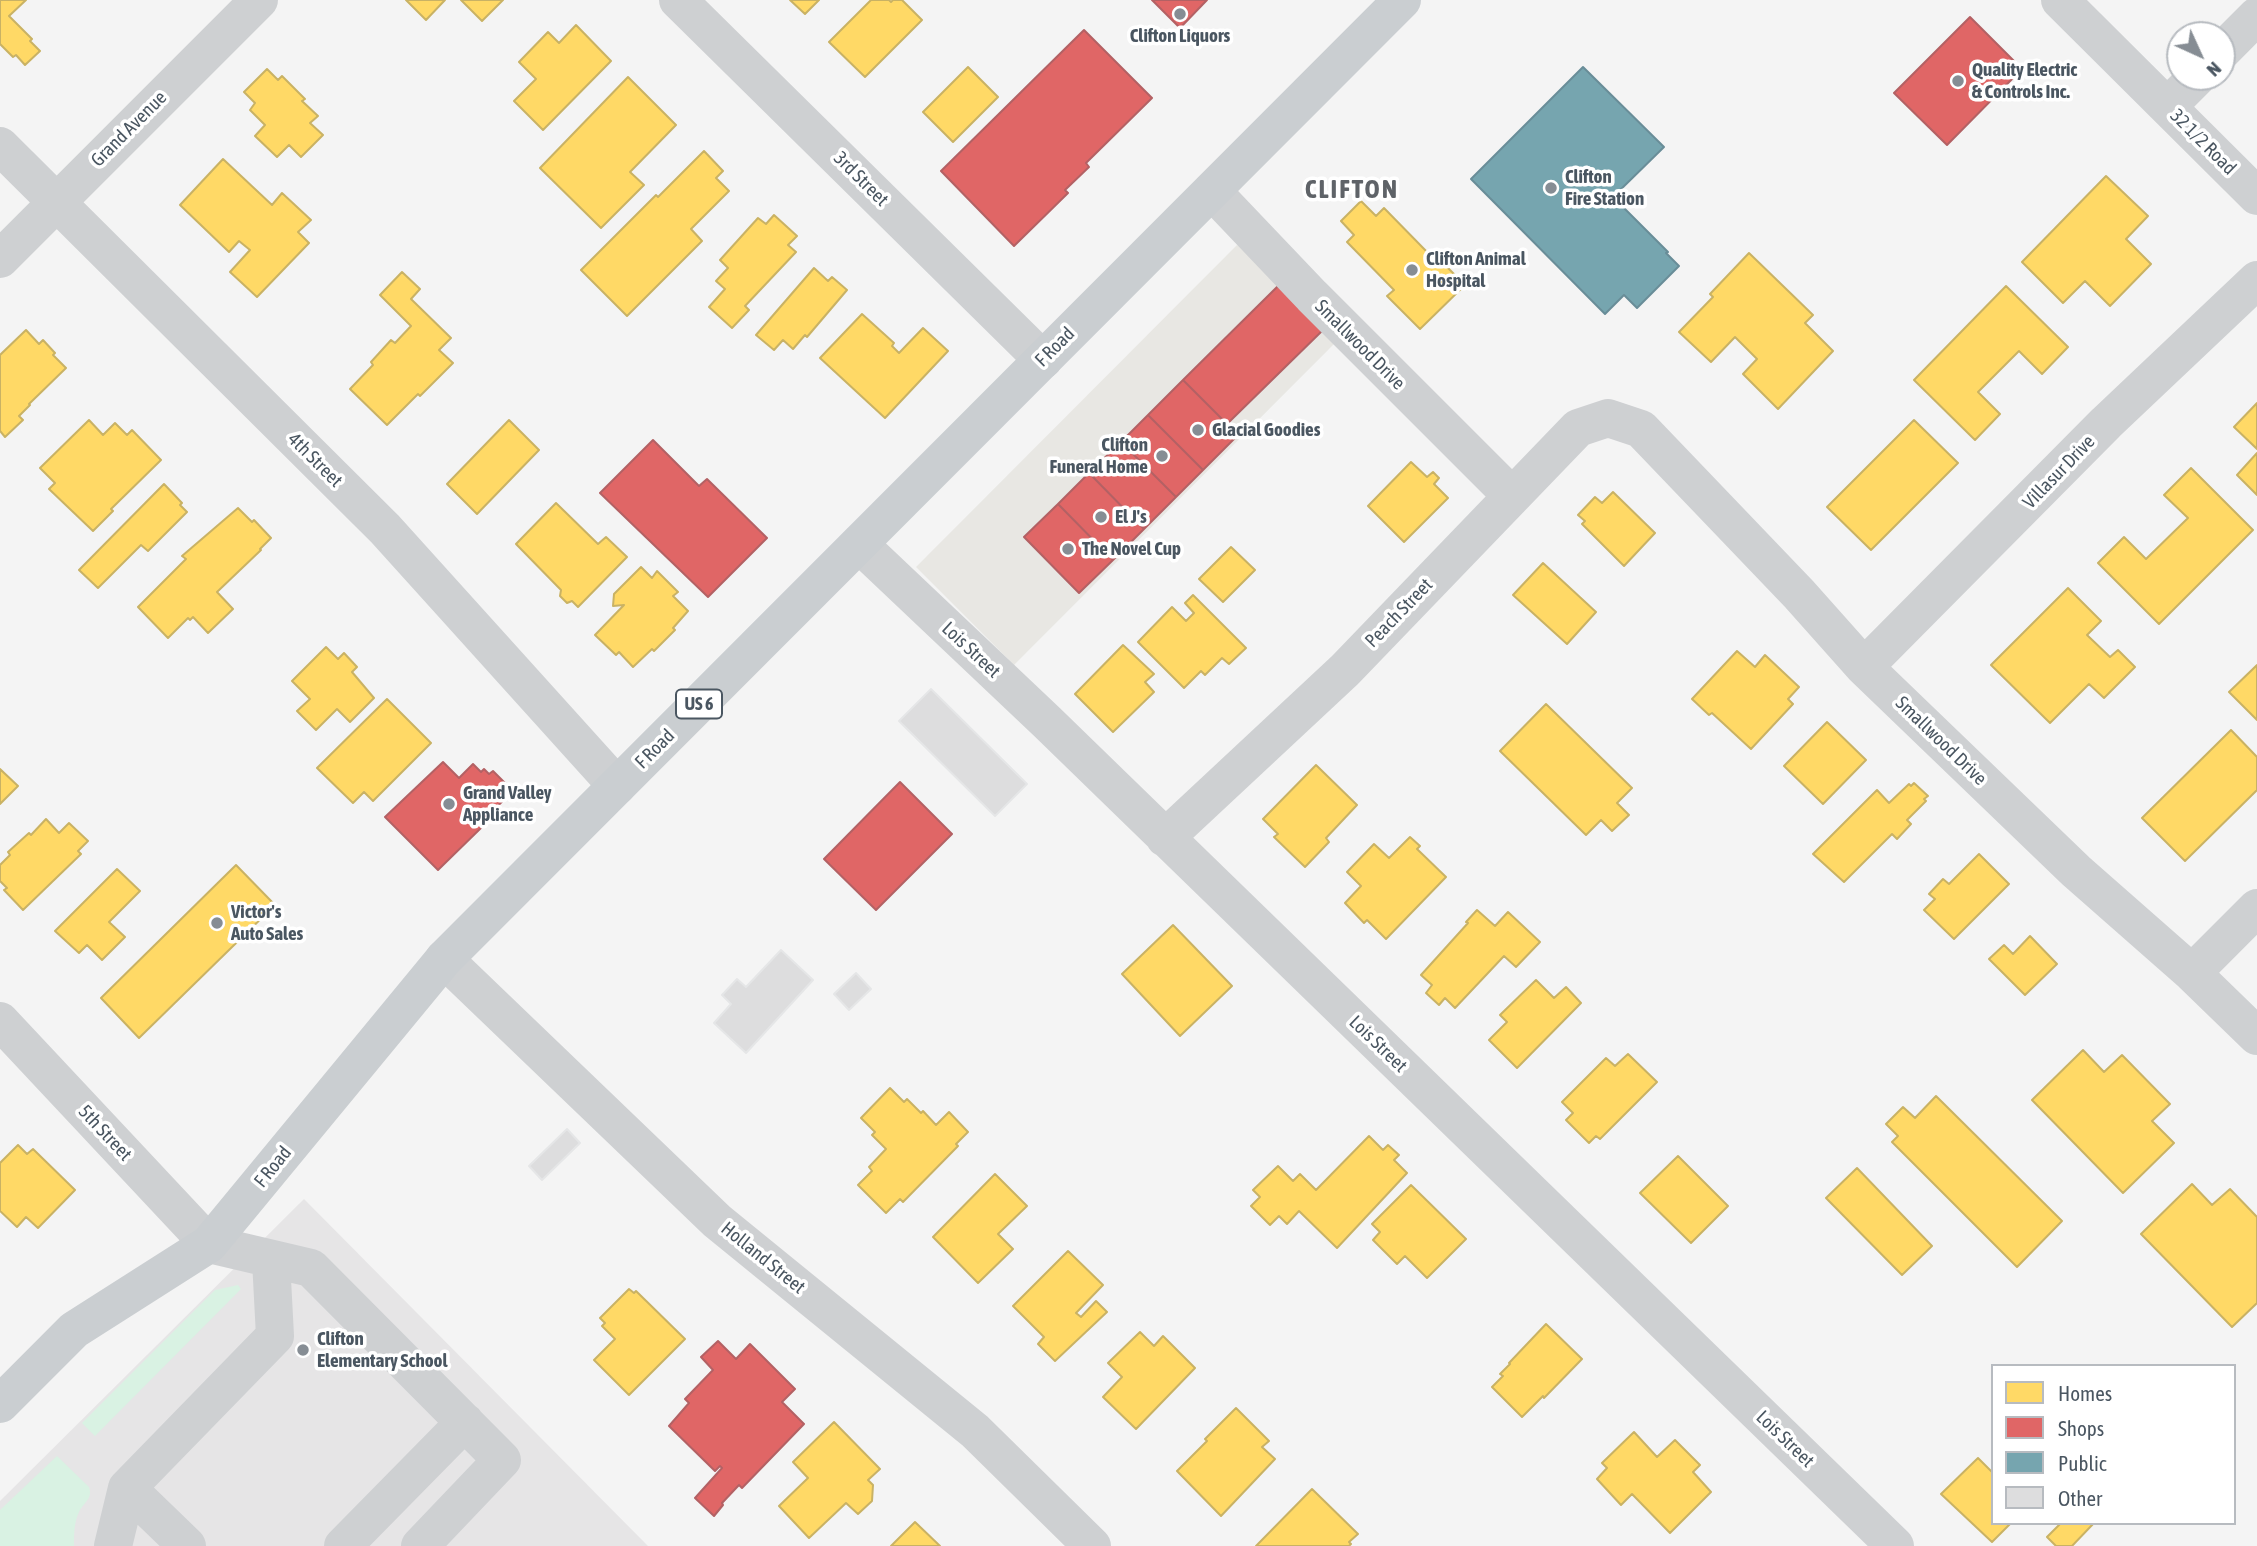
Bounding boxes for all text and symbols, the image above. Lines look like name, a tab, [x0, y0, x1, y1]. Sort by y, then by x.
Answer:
marker: Clifton Liquors	[1172, 6, 1188, 22]
north arrow	[2166, 21, 2236, 91]
place label: Clifton Liquors	[1130, 25, 1230, 47]
text: N	[2203, 58, 2226, 81]
place label: Quality Electric & Controls Inc.	[1972, 59, 2077, 103]
marker: Quality Electric & Controls Inc.	[1950, 73, 1966, 89]
street label: Grand Avenue	[86, 86, 172, 172]
street label: 32 1/2 Road	[2165, 104, 2241, 180]
street label: 3rd Street	[829, 147, 893, 211]
place label: Clifton Fire Station	[1565, 166, 1644, 210]
district label: CLIFTON	[1306, 174, 1398, 206]
marker: Clifton Fire Station	[1543, 180, 1559, 196]
place label: Clifton Animal Hospital	[1426, 248, 1526, 292]
marker: Clifton Animal Hospital	[1404, 262, 1420, 278]
street label: Smallwood Drive	[1310, 295, 1410, 395]
street label: F Road	[1030, 322, 1080, 372]
place label: Glacial Goodies	[1212, 419, 1320, 441]
marker: Glacial Goodies	[1190, 422, 1206, 438]
street label: 4th Street	[283, 428, 347, 492]
street label: Villasur Drive	[2018, 430, 2100, 514]
place label: Clifton Funeral Home	[1050, 434, 1148, 478]
marker: Clifton Funeral Home	[1154, 448, 1170, 464]
place label: El J's	[1115, 506, 1147, 528]
marker: El J's	[1093, 509, 1109, 525]
place label: The Novel Cup	[1082, 538, 1181, 560]
marker: The Novel Cup	[1060, 541, 1076, 557]
street label: Peach Street	[1361, 574, 1437, 652]
street label: Lois Street	[937, 617, 1005, 683]
road number: US 6	[676, 690, 722, 718]
street label: Smallwood Drive	[1891, 692, 1991, 790]
street label: F Road	[630, 724, 680, 774]
place label: Grand Valley Appliance	[463, 782, 552, 826]
marker: Grand Valley Appliance	[441, 796, 457, 812]
place label: Victor's Auto Sales	[231, 901, 303, 945]
marker: Victor's Auto Sales	[209, 915, 225, 931]
street label: Lois Street	[1344, 1011, 1412, 1077]
street label: 5th Street	[74, 1100, 136, 1166]
street label: F Road	[249, 1142, 297, 1192]
street label: Holland Street	[716, 1217, 810, 1299]
place label: Clifton Elementary School	[317, 1328, 448, 1372]
marker: Clifton Elementary School	[295, 1342, 311, 1358]
legend	[1991, 1364, 2236, 1525]
text: Homes	[2058, 1381, 2112, 1405]
street label: Lois Street	[1751, 1406, 1819, 1472]
text: Shops	[2058, 1416, 2104, 1440]
text: Public	[2058, 1451, 2107, 1475]
text: Other	[2058, 1486, 2102, 1510]

